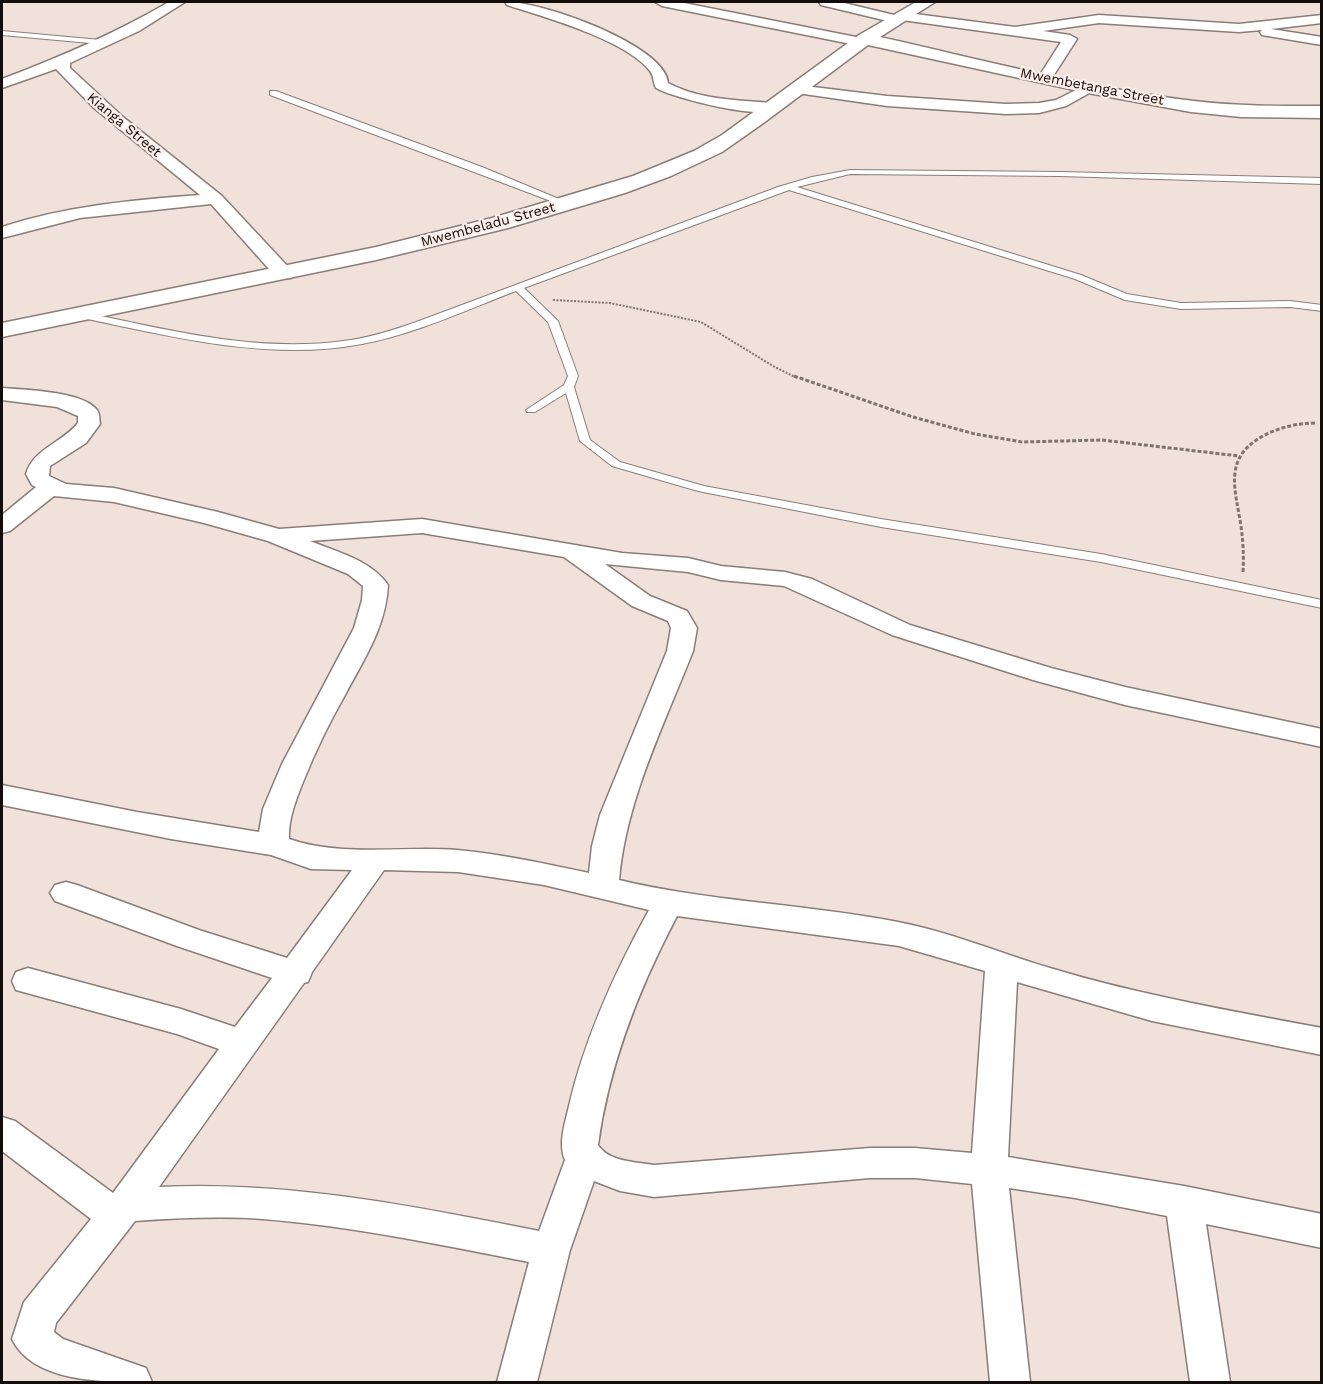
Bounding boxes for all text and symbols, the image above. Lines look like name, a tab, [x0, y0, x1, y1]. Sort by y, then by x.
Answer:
street label: Mwembetanga Street	[1019, 65, 1165, 109]
street label: Kianga Street	[83, 89, 165, 161]
street label: Mwembeladu Street	[419, 199, 557, 251]

